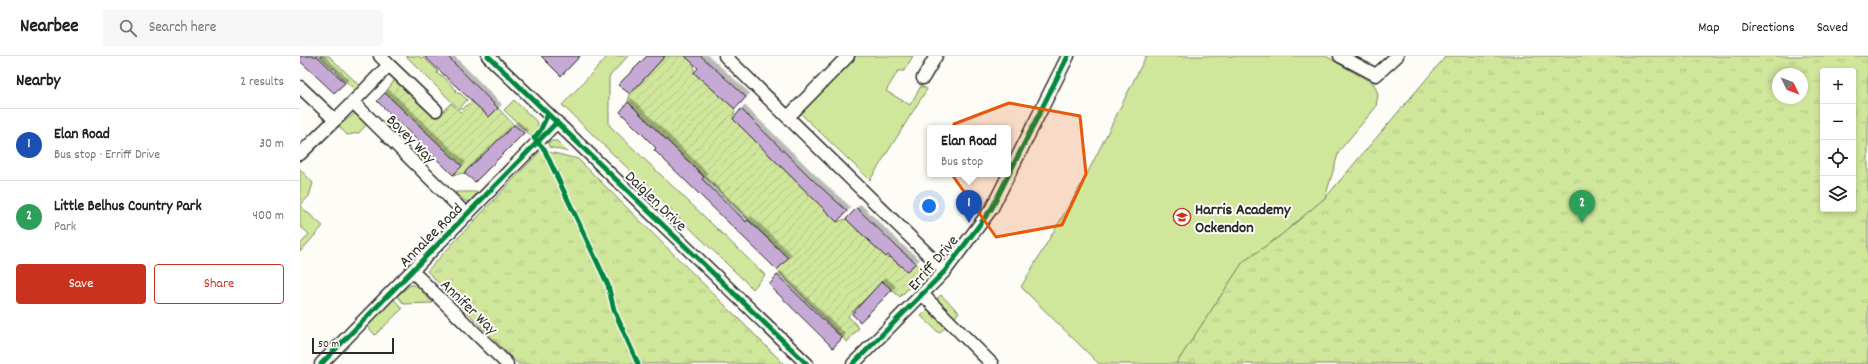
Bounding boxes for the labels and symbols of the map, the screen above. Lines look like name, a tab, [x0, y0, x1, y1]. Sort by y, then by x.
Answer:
north arrow	[1772, 68, 1808, 104]
street label: Bovey Way	[380, 110, 441, 170]
street label: Daiglen Drive	[619, 166, 691, 237]
pin: 1	[956, 190, 982, 223]
pin: 2	[1569, 190, 1595, 223]
your location	[919, 196, 939, 216]
street label: Annalee Road	[394, 198, 469, 273]
place label: Harris Academy Ockendon	[1195, 199, 1292, 240]
school or university icon: Harris Academy Ockendon	[1172, 207, 1192, 227]
street label: Erriff Drive	[903, 231, 965, 297]
street label: Annifer Way	[434, 275, 502, 341]
scale bar	[312, 336, 394, 355]

